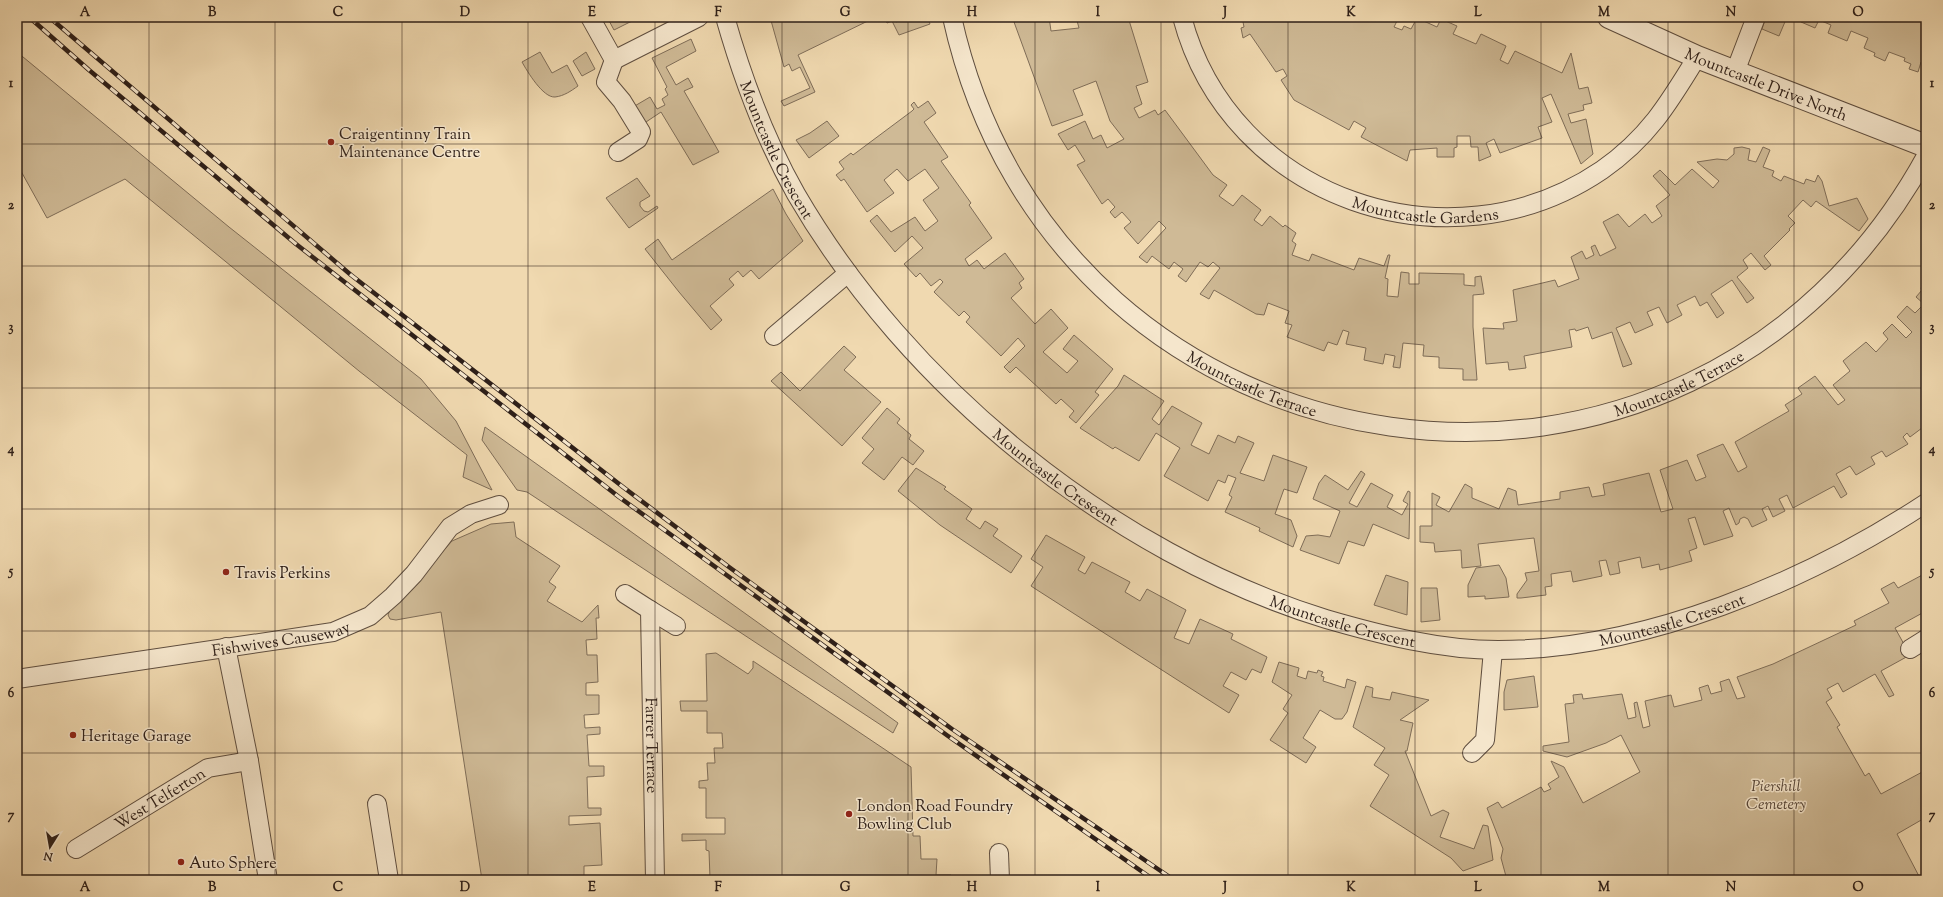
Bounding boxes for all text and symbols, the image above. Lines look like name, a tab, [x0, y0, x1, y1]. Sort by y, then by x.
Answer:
text: A	[80, 4, 91, 22]
text: B	[208, 4, 217, 22]
text: C	[333, 4, 343, 22]
text: D	[460, 4, 470, 22]
text: E	[588, 4, 596, 22]
text: F	[714, 4, 722, 22]
text: G	[840, 4, 851, 22]
text: H	[967, 4, 978, 22]
text: I	[1096, 4, 1101, 22]
text: J	[1222, 4, 1227, 22]
text: K	[1346, 4, 1356, 22]
text: L	[1474, 4, 1482, 22]
text: M	[1598, 4, 1610, 22]
text: N	[1726, 4, 1737, 22]
text: O	[1852, 4, 1864, 22]
street label: Mountcastle Drive North	[1680, 44, 1851, 129]
text: 1	[9, 75, 14, 93]
text: 1	[1930, 75, 1935, 93]
street label: Mountcastle Crescent	[732, 78, 818, 225]
place label: Craigentinny Train Maintenance Centre	[339, 124, 480, 165]
marker: Craigentinny Train Maintenance Centre	[326, 137, 336, 147]
street label: Mountcastle Gardens	[1349, 192, 1501, 231]
text: 2	[8, 197, 15, 215]
text: 2	[1929, 197, 1936, 215]
text: 3	[8, 319, 14, 337]
text: 3	[1929, 319, 1935, 337]
street label: Mountcastle Terrace	[1612, 346, 1749, 424]
street label: Mountcastle Terrace	[1182, 347, 1319, 424]
street label: Mountcastle Crescent	[986, 425, 1122, 533]
text: 4	[7, 441, 15, 459]
text: 4	[1928, 441, 1936, 459]
text: 5	[8, 563, 14, 581]
place label: Travis Perkins	[234, 563, 330, 586]
text: 5	[1929, 563, 1935, 581]
marker: Travis Perkins	[221, 567, 231, 577]
street label: Mountcastle Crescent	[1598, 589, 1749, 654]
street label: Mountcastle Crescent	[1266, 591, 1418, 655]
street label: Fishwives Causeway	[211, 617, 355, 664]
text: 6	[8, 685, 15, 703]
text: 6	[1929, 685, 1936, 703]
street label: Farrer Terrace	[638, 697, 662, 794]
place label: Heritage Garage	[81, 726, 191, 749]
marker: Heritage Garage	[68, 730, 78, 740]
street label: West Telferton	[111, 763, 211, 837]
park label: Piershill Cemetery	[1746, 776, 1807, 817]
place label: London Road Foundry Bowling Club	[857, 796, 1013, 837]
text: 7	[8, 807, 15, 825]
text: 7	[1929, 807, 1936, 825]
marker: London Road Foundry Bowling Club	[844, 809, 854, 819]
north arrow	[30, 827, 70, 867]
text: N	[42, 847, 55, 865]
place label: Auto Sphere	[189, 853, 277, 876]
marker: Auto Sphere	[176, 857, 186, 867]
text: A	[80, 879, 91, 897]
text: B	[208, 879, 217, 897]
text: C	[333, 879, 343, 897]
text: D	[460, 879, 470, 897]
text: E	[588, 879, 596, 897]
text: F	[714, 879, 722, 897]
text: G	[840, 879, 851, 897]
text: H	[967, 879, 978, 897]
text: I	[1096, 879, 1101, 897]
text: J	[1222, 879, 1227, 897]
text: K	[1346, 879, 1356, 897]
text: L	[1474, 879, 1482, 897]
text: M	[1598, 879, 1610, 897]
text: N	[1726, 879, 1737, 897]
text: O	[1852, 879, 1864, 897]

